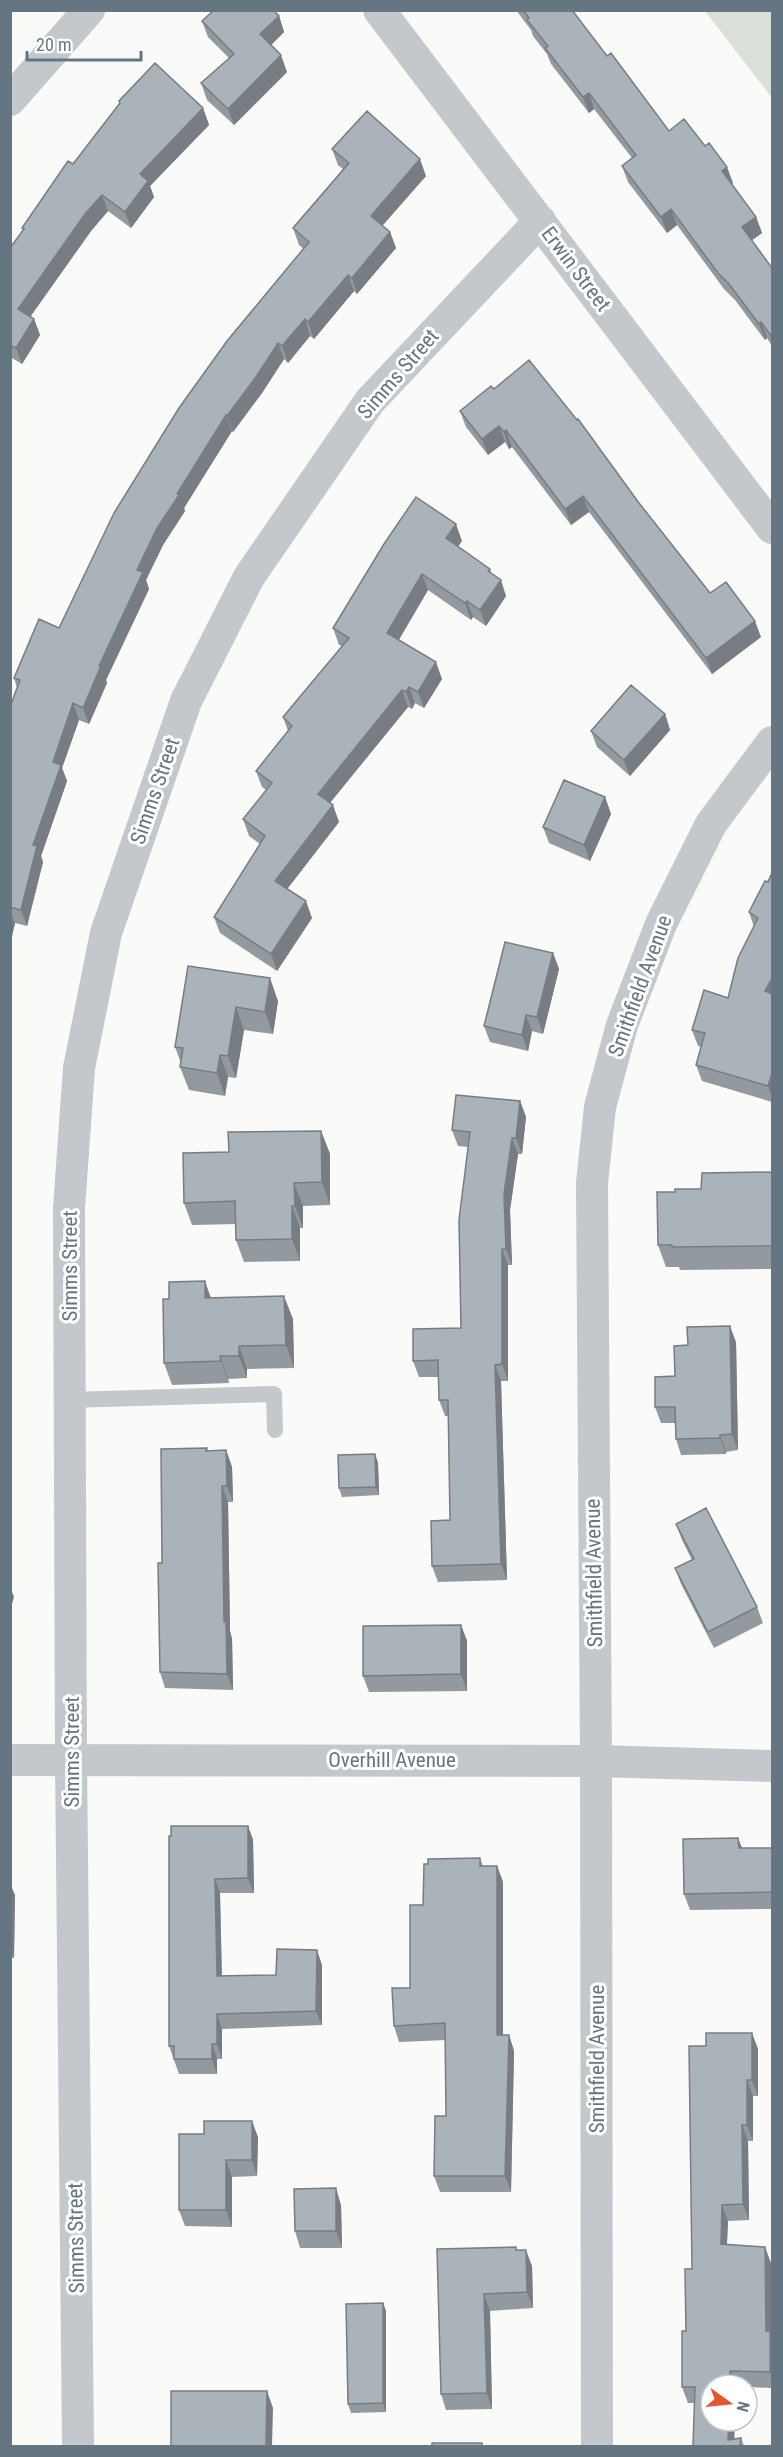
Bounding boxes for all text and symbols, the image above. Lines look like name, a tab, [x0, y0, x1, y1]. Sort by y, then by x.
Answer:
scale bar	[27, 24, 141, 62]
text: 20 m	[36, 34, 71, 55]
street label: Erwin Street	[536, 222, 616, 316]
street label: Simms Street	[353, 324, 443, 424]
street label: Simms Street	[126, 735, 184, 847]
street label: Smithfield Avenue	[603, 912, 677, 1060]
street label: Simms Street	[58, 1211, 82, 1321]
street label: Smithfield Avenue	[581, 1498, 607, 1647]
street label: Simms Street	[60, 1697, 84, 1807]
street label: Overhill Avenue	[328, 1748, 456, 1772]
street label: Smithfield Avenue	[585, 1985, 609, 2133]
street label: Simms Street	[63, 2182, 89, 2294]
north arrow	[699, 2373, 759, 2433]
text: N	[733, 2400, 753, 2414]

